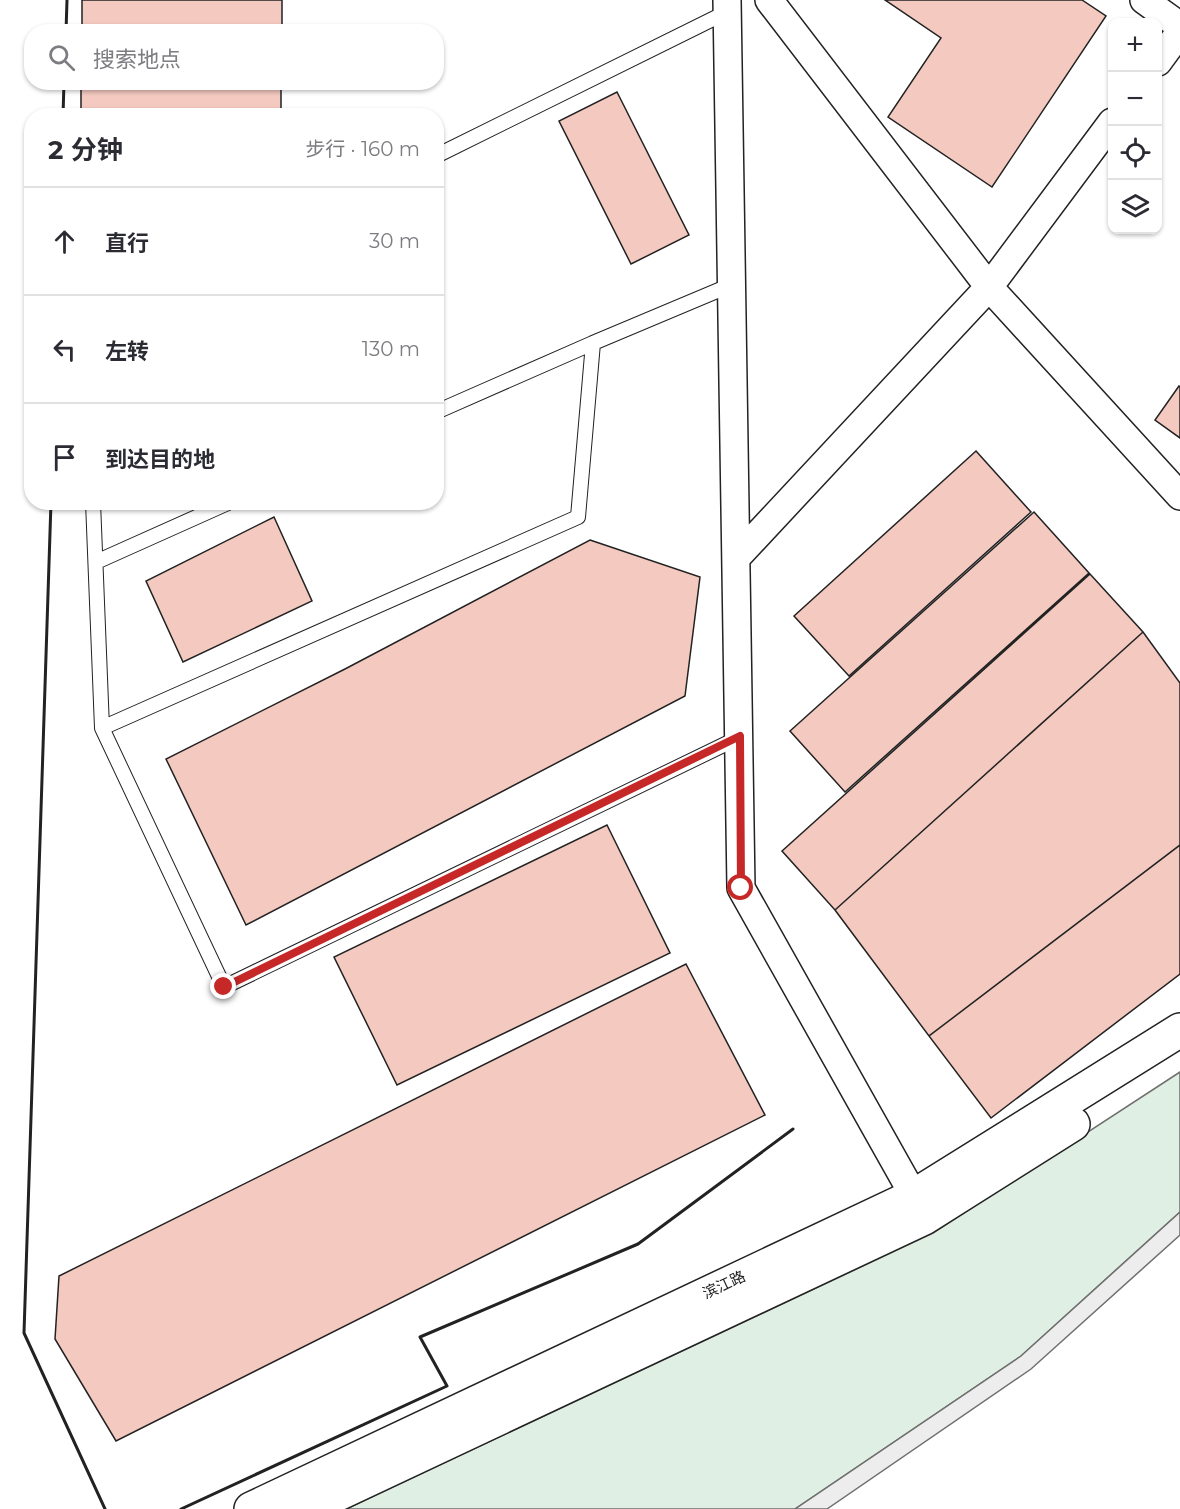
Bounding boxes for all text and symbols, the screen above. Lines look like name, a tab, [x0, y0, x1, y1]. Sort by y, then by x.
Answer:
map controls	[1108, 18, 1162, 234]
button: +	[1108, 18, 1162, 72]
search box	[24, 24, 444, 90]
icon: search	[45, 41, 78, 74]
text: 搜索地点	[93, 46, 181, 73]
button: −	[1108, 72, 1162, 126]
button: locate	[1108, 126, 1162, 180]
text: 2 分钟	[48, 134, 123, 166]
text: 步行 · 160 m	[305, 137, 420, 161]
button: layers	[1108, 180, 1162, 234]
icon: ahead	[48, 225, 81, 258]
text: 30 m	[369, 229, 420, 253]
text: 直行	[105, 230, 149, 257]
icon: left	[48, 333, 81, 366]
text: 130 m	[362, 337, 420, 361]
text: 左转	[105, 338, 149, 365]
icon: arrive	[48, 441, 81, 474]
text: 到达目的地	[105, 446, 215, 473]
route start	[727, 874, 753, 900]
route end	[210, 973, 236, 999]
street label: 滨江路	[699, 1266, 748, 1303]

